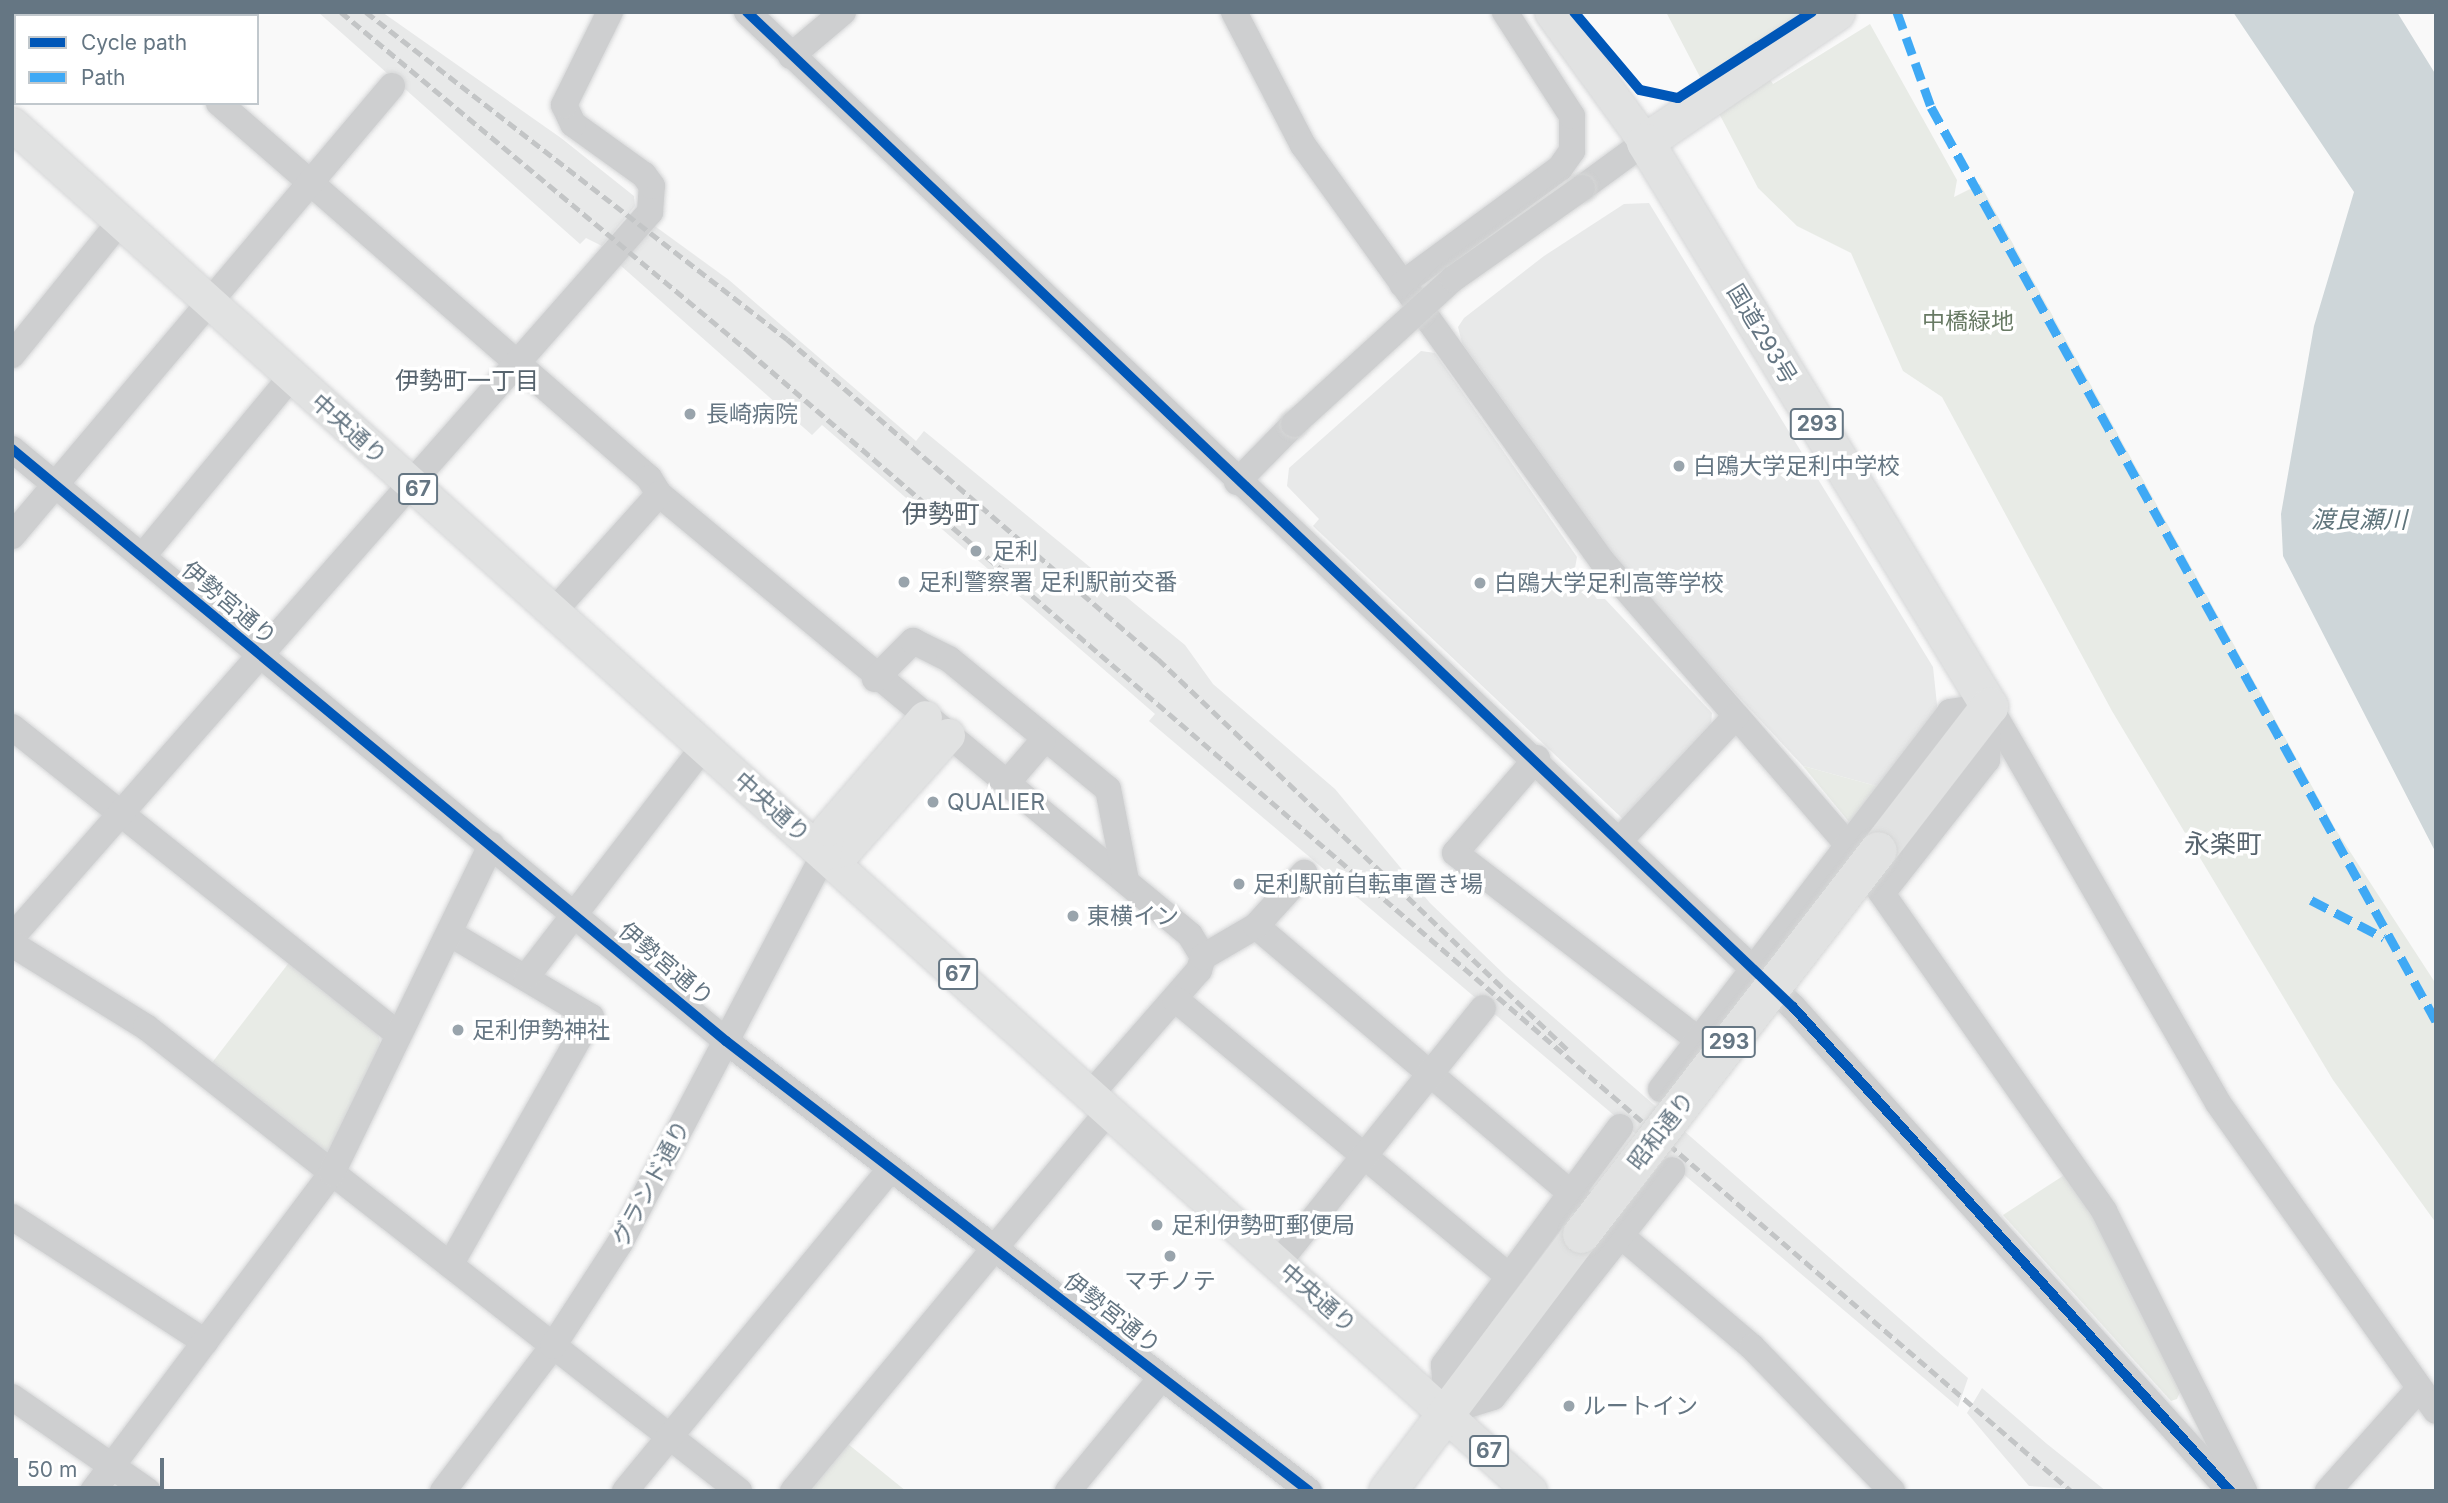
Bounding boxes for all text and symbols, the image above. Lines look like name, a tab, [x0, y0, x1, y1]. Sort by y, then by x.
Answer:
legend	[14, 14, 259, 105]
text: Cycle path	[81, 30, 187, 55]
text: Path	[81, 65, 126, 90]
street label: 国道293号	[1721, 279, 1803, 389]
park label: 中橋緑地	[1922, 307, 2014, 335]
district label: 伊勢町一丁目	[395, 367, 539, 395]
street label: 中央通り	[306, 388, 392, 470]
place label: 長崎病院	[706, 400, 798, 428]
marker: 長崎病院	[680, 404, 700, 424]
road number: 293	[1789, 406, 1845, 442]
place label: 白鴎大学足利中学校	[1693, 452, 1900, 480]
marker: 白鴎大学足利中学校	[1671, 458, 1687, 474]
road number: 67	[397, 472, 439, 506]
district label: 伊勢町	[902, 498, 980, 530]
water label: 渡良瀬川	[2311, 506, 2407, 534]
place label: 足利	[992, 537, 1038, 565]
marker: 足利	[966, 541, 986, 561]
street label: 伊勢宮通り	[176, 555, 282, 651]
place label: 足利警察署 足利駅前交番	[918, 568, 1177, 596]
place label: 白鴎大学足利高等学校	[1494, 569, 1724, 597]
marker: 足利警察署 足利駅前交番	[896, 574, 912, 590]
marker: 白鴎大学足利高等学校	[1472, 575, 1488, 591]
street label: 中央通り	[729, 766, 815, 848]
place label: QUALIER	[947, 788, 1045, 816]
marker: QUALIER	[925, 794, 941, 810]
district label: 永楽町	[2184, 828, 2262, 860]
place label: 足利駅前自転車置き場	[1253, 870, 1483, 898]
marker: 足利駅前自転車置き場	[1231, 876, 1247, 892]
place label: 東横イン	[1087, 902, 1179, 930]
marker: 東横イン	[1065, 908, 1081, 924]
street label: 伊勢宮通り	[613, 916, 719, 1012]
road number: 67	[937, 956, 979, 992]
place label: 足利伊勢神社	[472, 1016, 610, 1044]
marker: 足利伊勢神社	[450, 1022, 466, 1038]
road number: 293	[1701, 1024, 1757, 1060]
street label: 昭和通り	[1622, 1086, 1700, 1176]
street label: グランド通り	[606, 1116, 696, 1250]
place label: 足利伊勢町郵便局	[1171, 1211, 1355, 1239]
marker: 足利伊勢町郵便局	[1149, 1217, 1165, 1233]
marker: マチノテ	[1162, 1248, 1178, 1264]
street label: 中央通り	[1274, 1257, 1362, 1339]
street label: 伊勢宮通り	[1058, 1267, 1166, 1359]
place label: マチノテ	[1124, 1267, 1216, 1295]
place label: ルートイン	[1583, 1392, 1698, 1420]
marker: ルートイン	[1561, 1398, 1577, 1414]
road number: 67	[1468, 1434, 1510, 1468]
scale bar	[18, 1444, 168, 1488]
text: 50 m	[27, 1457, 77, 1482]

